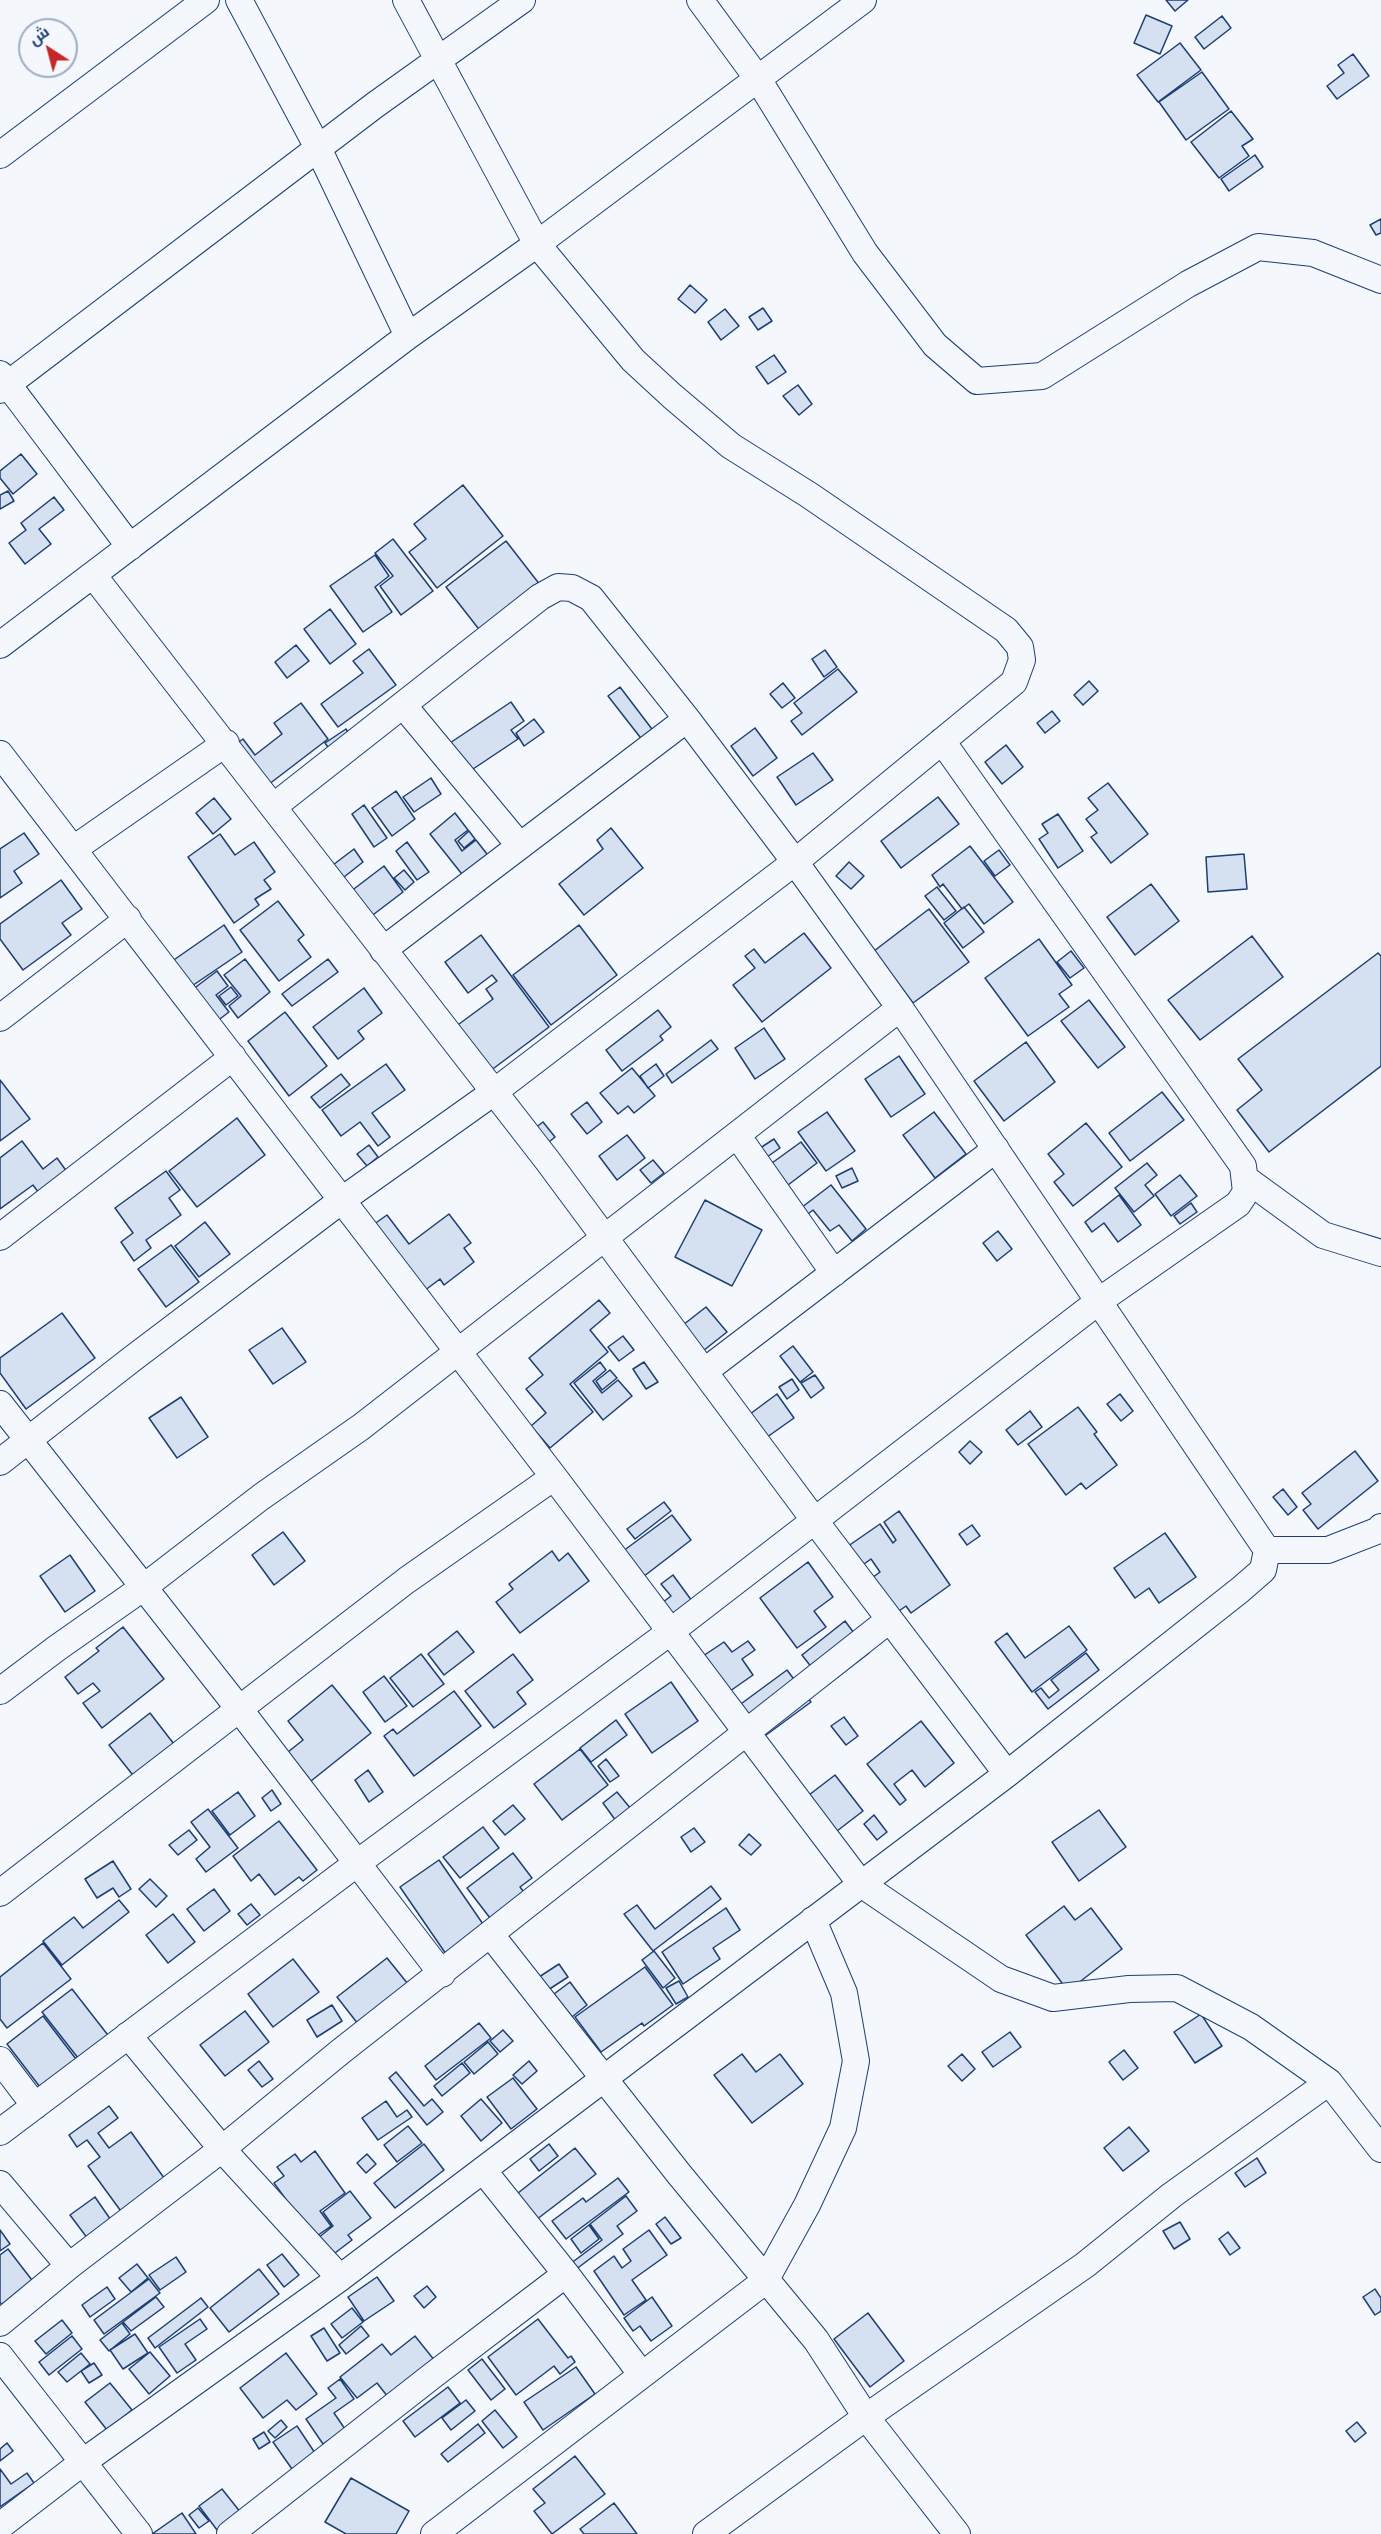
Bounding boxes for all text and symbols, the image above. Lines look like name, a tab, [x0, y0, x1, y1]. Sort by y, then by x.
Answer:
north arrow	[18, 18, 78, 78]
text: ش	[24, 21, 53, 49]

